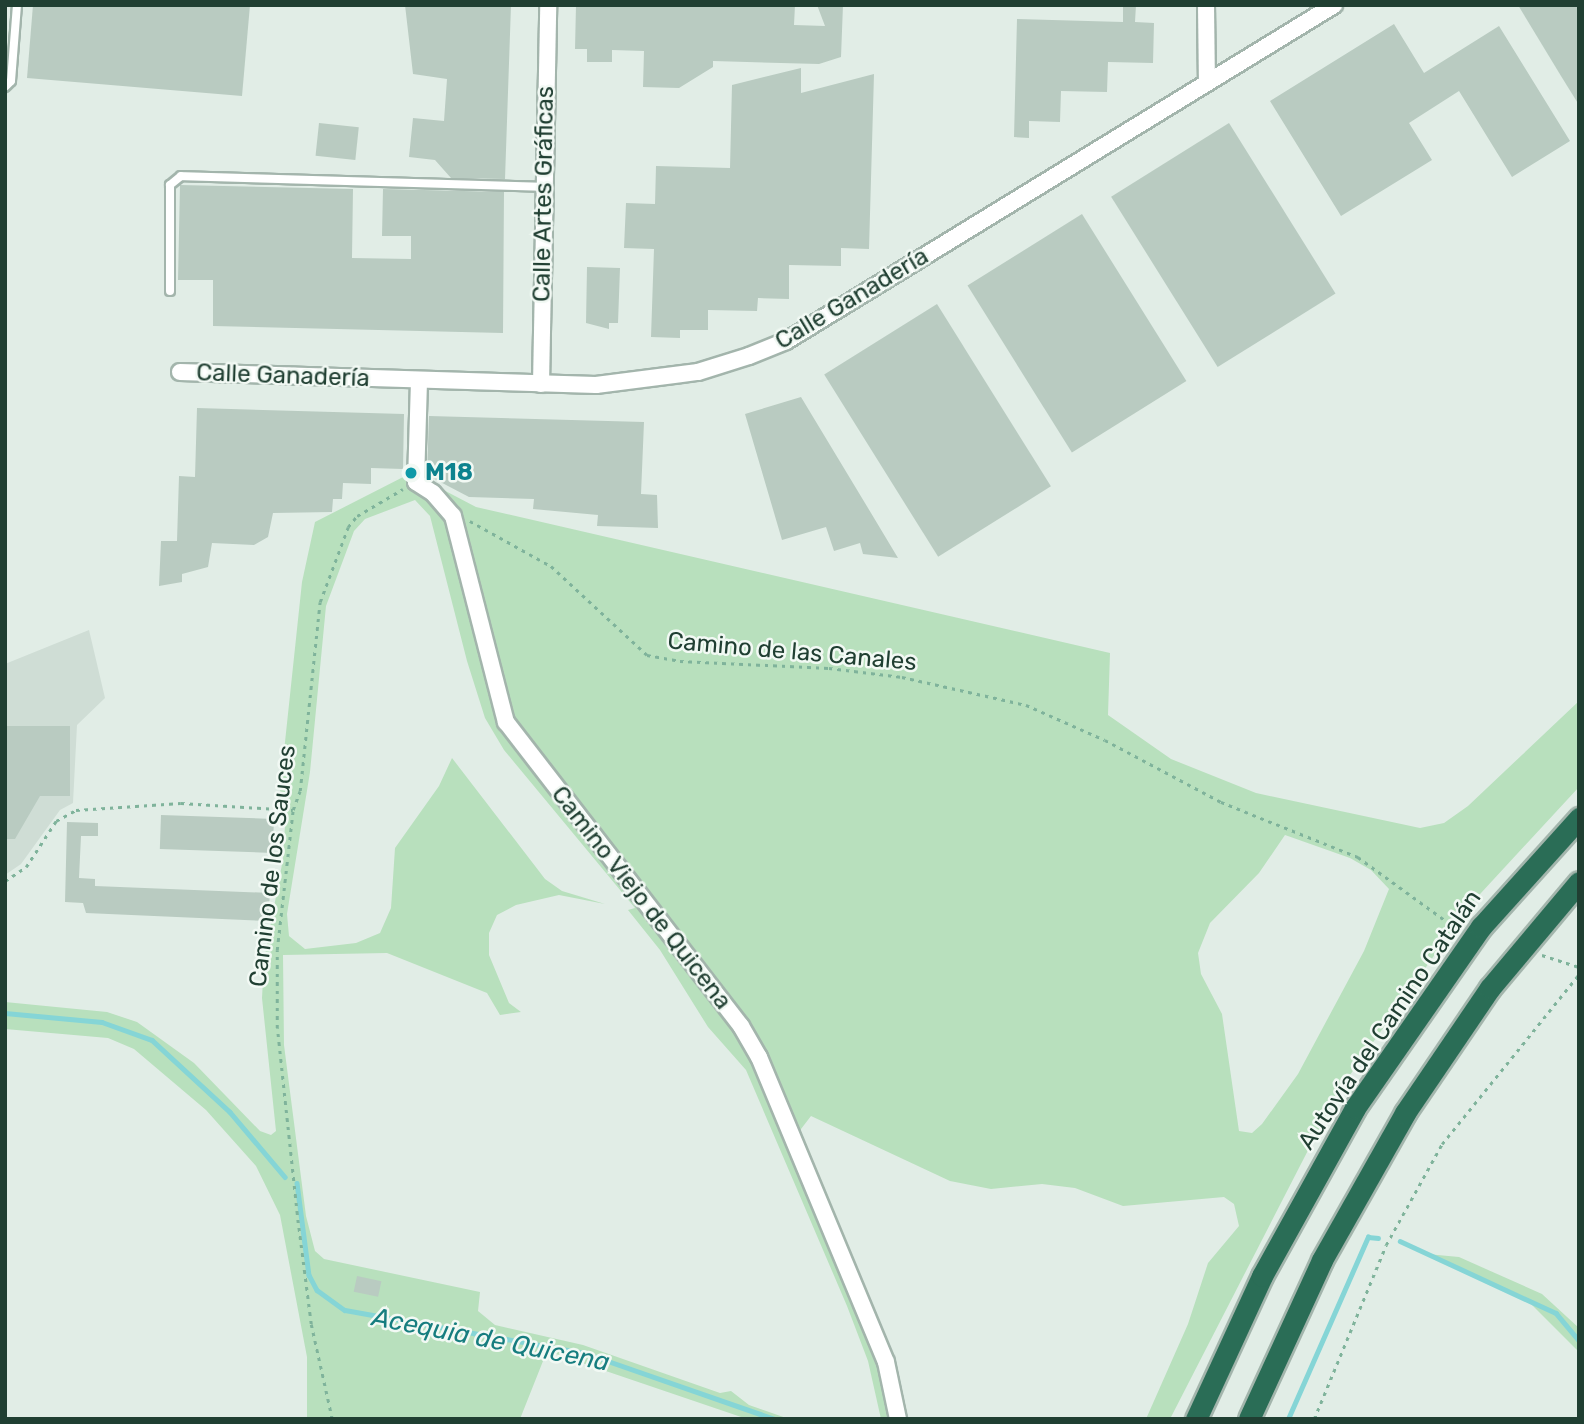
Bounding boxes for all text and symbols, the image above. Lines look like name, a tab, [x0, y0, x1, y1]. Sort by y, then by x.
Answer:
street label: Calle Artes Gráficas	[528, 85, 560, 303]
street label: Calle Ganadería	[770, 242, 934, 356]
street label: Calle Ganadería	[196, 359, 370, 393]
place label: M18	[425, 459, 473, 487]
marker: M18	[403, 465, 419, 481]
street label: Camino de las Canales	[666, 627, 918, 677]
street label: Camino de los Sauces	[244, 743, 302, 989]
street label: Camino Viejo de Quicena	[545, 780, 737, 1016]
street label: Autovía del Camino Catalán	[1292, 885, 1488, 1155]
water label: Acequia de Quicena	[370, 1302, 612, 1378]

